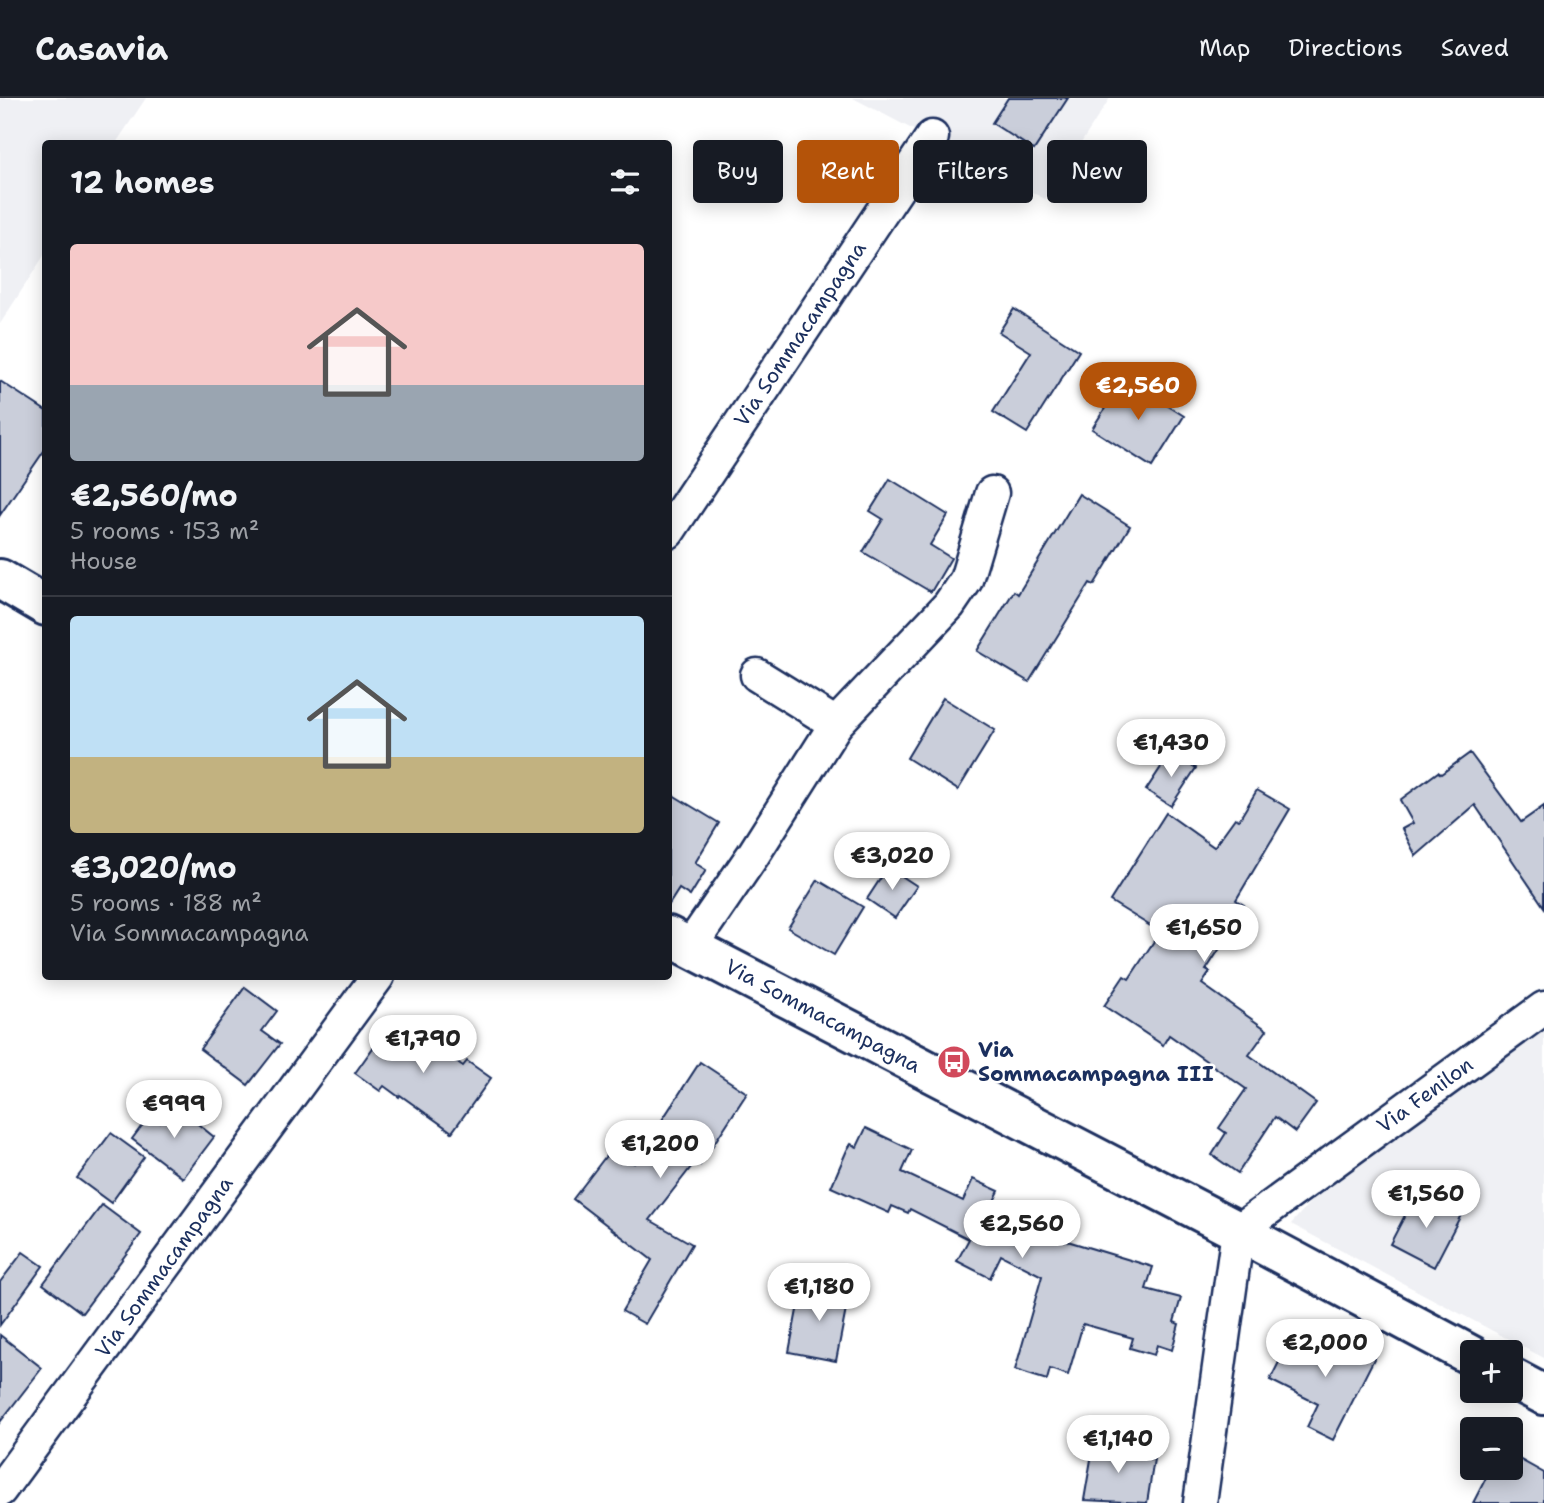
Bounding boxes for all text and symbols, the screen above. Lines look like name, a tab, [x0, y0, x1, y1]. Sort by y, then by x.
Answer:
text: Casavia	[35, 26, 168, 71]
text: Map	[1199, 32, 1250, 64]
text: Directions	[1288, 32, 1403, 64]
text: Saved	[1441, 32, 1509, 64]
chip: Buy	[693, 140, 783, 203]
chip: Rent	[797, 140, 899, 203]
chip: Filters	[913, 140, 1033, 203]
chip: New	[1047, 140, 1147, 203]
text: 12 homes	[70, 162, 214, 203]
icon: filters	[606, 163, 644, 201]
street label: Via Sommacampagna	[727, 236, 873, 432]
icon: home	[294, 289, 420, 415]
pin: €2,560	[1081, 362, 1195, 422]
text: €2,560	[1096, 370, 1180, 400]
text: €2,560/mo	[70, 475, 238, 516]
text: 5 rooms · 153 m²	[70, 516, 259, 546]
text: House	[70, 546, 138, 576]
icon: home	[294, 661, 420, 787]
pin: €1,430	[1114, 720, 1228, 779]
text: €1,430	[1133, 727, 1209, 757]
pin: €3,020	[835, 832, 949, 892]
text: €3,020	[850, 840, 934, 870]
text: €3,020/mo	[70, 847, 237, 888]
text: 5 rooms · 188 m²	[70, 888, 262, 918]
pin: €1,650	[1147, 904, 1261, 964]
text: €1,650	[1166, 912, 1242, 942]
text: Via Sommacampagna	[70, 918, 309, 948]
street label: Via Sommacampagna	[720, 953, 926, 1079]
pin: €1,790	[366, 1016, 480, 1075]
text: €1,790	[385, 1023, 461, 1053]
place label: Via Sommacampagna III	[978, 1036, 1214, 1088]
bus stop icon: Via Sommacampagna III	[935, 1043, 973, 1081]
street label: Via Fenilon	[1371, 1051, 1479, 1139]
pin: €999	[133, 1080, 215, 1140]
text: €999	[142, 1088, 206, 1118]
pin: €1,200	[603, 1121, 717, 1180]
text: €1,200	[621, 1128, 699, 1158]
pin: €1,560	[1369, 1170, 1483, 1230]
street label: Via Sommacampagna	[89, 1171, 239, 1363]
text: €1,560	[1387, 1178, 1465, 1208]
pin: €2,560	[965, 1200, 1079, 1260]
text: €2,560	[980, 1208, 1064, 1238]
pin: €1,180	[762, 1264, 876, 1323]
text: €1,180	[783, 1271, 855, 1301]
pin: €2,000	[1268, 1320, 1382, 1379]
text: €2,000	[1282, 1327, 1368, 1357]
map controls	[1460, 1340, 1523, 1480]
button: +	[1460, 1340, 1523, 1403]
pin: €1,140	[1061, 1416, 1175, 1475]
button: −	[1460, 1417, 1523, 1480]
text: €1,140	[1083, 1423, 1153, 1453]

